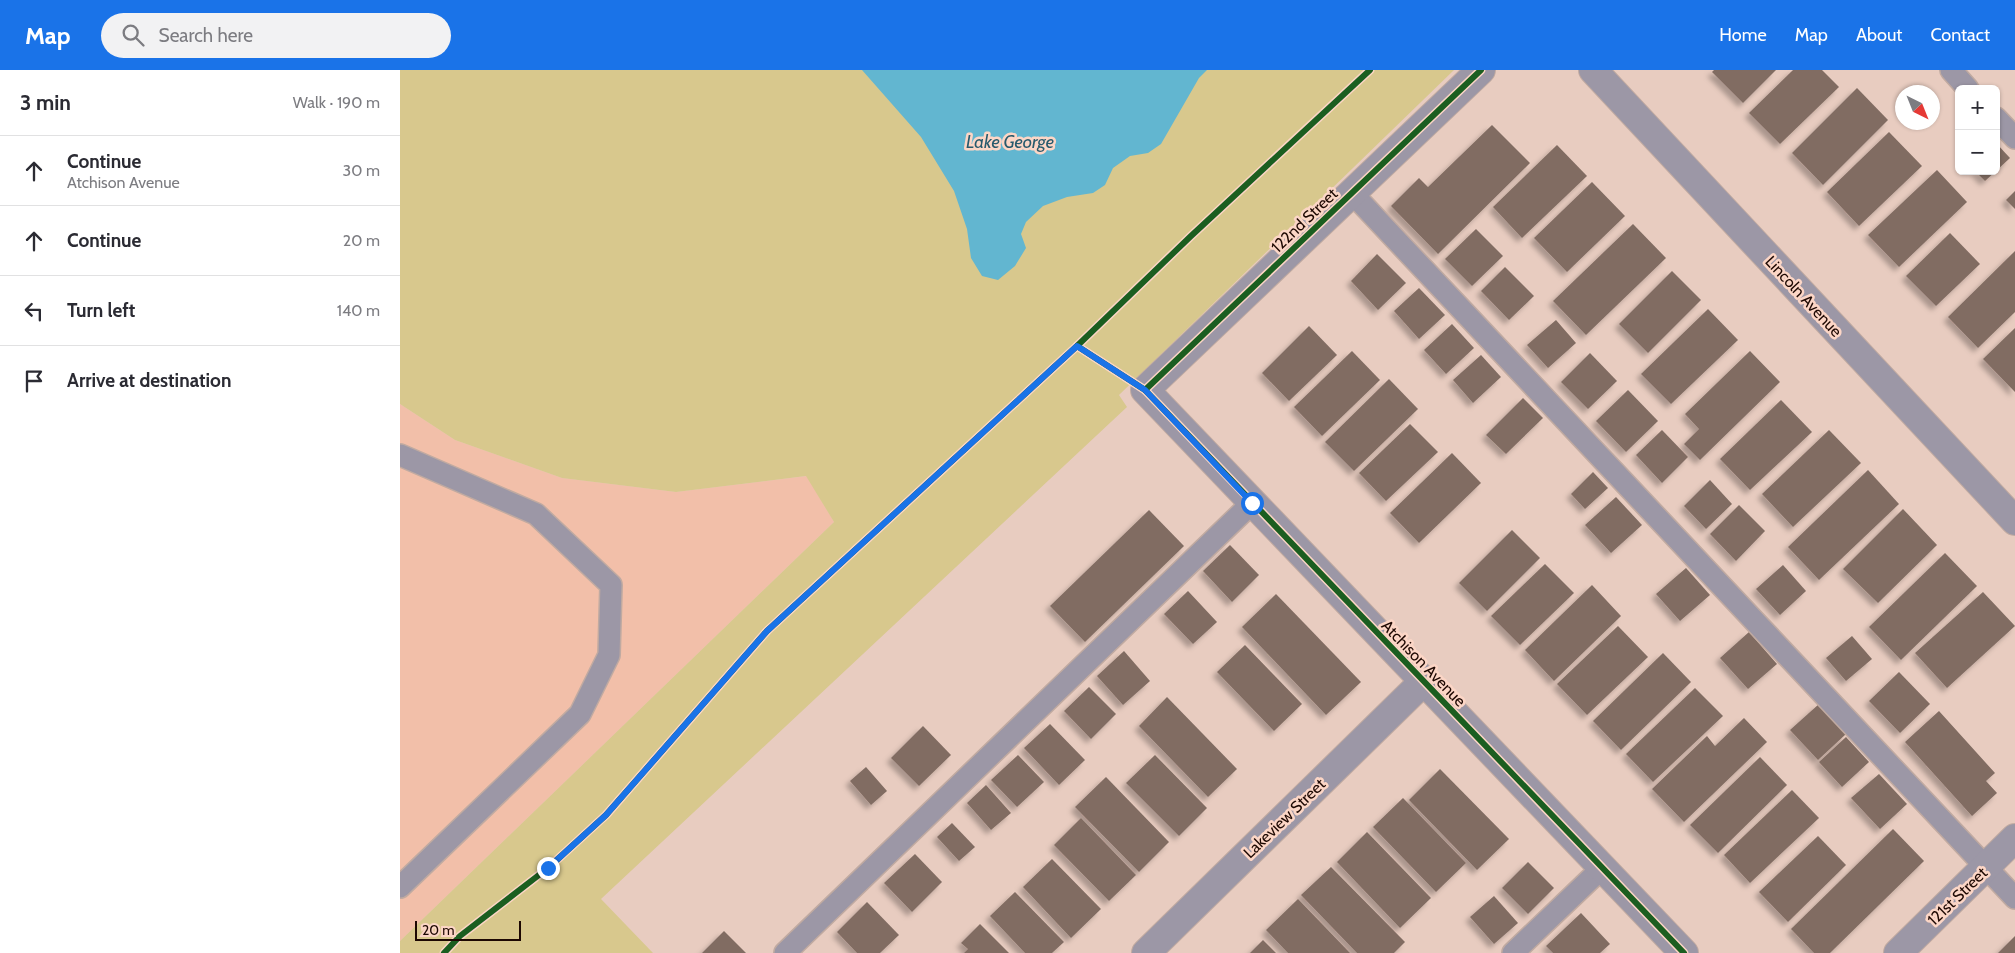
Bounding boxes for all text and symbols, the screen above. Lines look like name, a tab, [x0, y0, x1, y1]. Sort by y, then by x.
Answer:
search box	[101, 13, 451, 58]
text: Map	[25, 21, 71, 50]
icon: search	[119, 21, 147, 49]
text: Search here	[159, 24, 253, 47]
text: Home	[1719, 24, 1767, 46]
text: Map	[1795, 24, 1828, 46]
text: About	[1856, 24, 1902, 46]
text: Contact	[1930, 24, 1990, 46]
north arrow	[1895, 85, 1940, 130]
map controls	[1955, 85, 2000, 175]
button: +	[1955, 85, 2000, 130]
text: 3 min	[20, 90, 71, 115]
text: Walk · 190 m	[293, 93, 380, 112]
button: −	[1955, 130, 2000, 175]
water label: Lake George	[966, 131, 1054, 153]
text: Continue	[67, 150, 141, 173]
icon: ahead	[20, 157, 48, 185]
text: 30 m	[343, 161, 380, 180]
text: Atchison Avenue	[67, 173, 180, 192]
street label: 122nd Street	[1267, 184, 1342, 257]
icon: ahead	[20, 227, 48, 255]
text: Continue	[67, 229, 141, 252]
text: 20 m	[343, 231, 380, 250]
street label: Lincoln Avenue	[1761, 252, 1846, 341]
icon: left	[20, 297, 48, 325]
text: Turn left	[67, 299, 135, 322]
text: 140 m	[337, 301, 380, 320]
icon: arrive	[20, 367, 48, 395]
text: Arrive at destination	[67, 369, 231, 392]
route start	[1241, 492, 1264, 515]
street label: Atchison Avenue	[1378, 616, 1470, 711]
street label: Lakeview Street	[1239, 774, 1330, 862]
route end	[537, 857, 560, 880]
street label: 121st Street	[1924, 863, 1992, 929]
scale bar	[415, 918, 521, 941]
text: 20 m	[422, 921, 455, 939]

